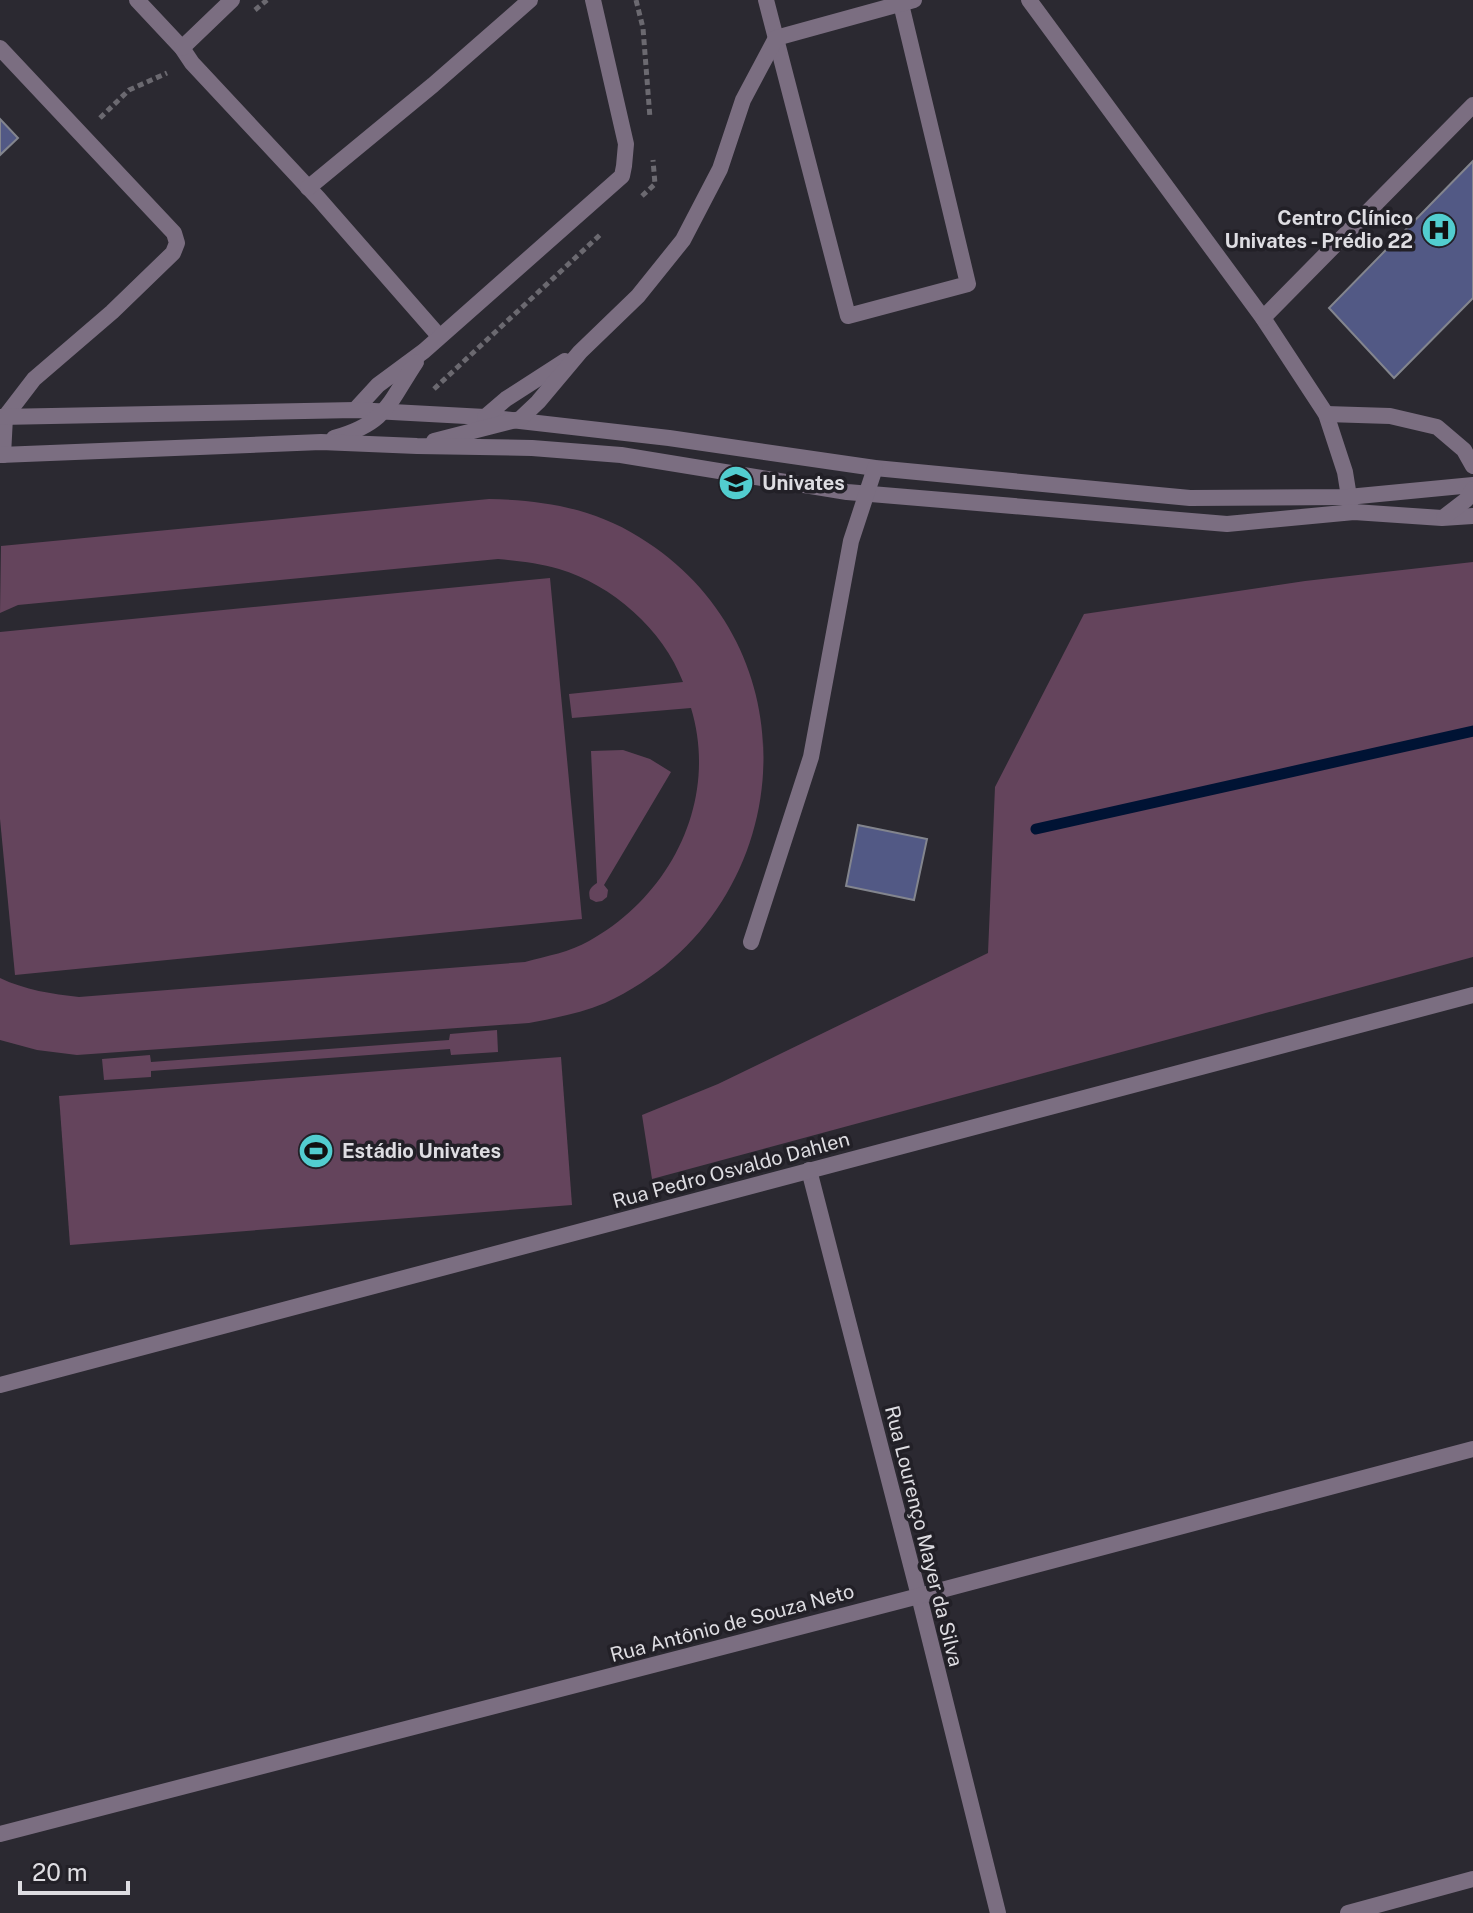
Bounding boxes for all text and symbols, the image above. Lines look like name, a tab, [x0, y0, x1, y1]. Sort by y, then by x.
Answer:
place label: Centro Clínico Univates - Prédio 22	[1224, 206, 1413, 253]
hospital icon: Centro Clínico Univates - Prédio 22	[1420, 211, 1458, 249]
school or university icon: Univates	[717, 464, 755, 502]
place label: Univates	[762, 471, 845, 495]
street label: Rua Pedro Osvaldo Dahlen	[610, 1127, 852, 1213]
sports icon: Estádio Univates	[297, 1132, 335, 1170]
place label: Estádio Univates	[342, 1139, 501, 1163]
street label: Rua Lourenço Mayer da Silva	[880, 1403, 968, 1669]
street label: Rua Antônio de Souza Neto	[607, 1579, 857, 1667]
scale bar	[20, 1845, 128, 1895]
text: 20 m	[32, 1858, 88, 1886]

